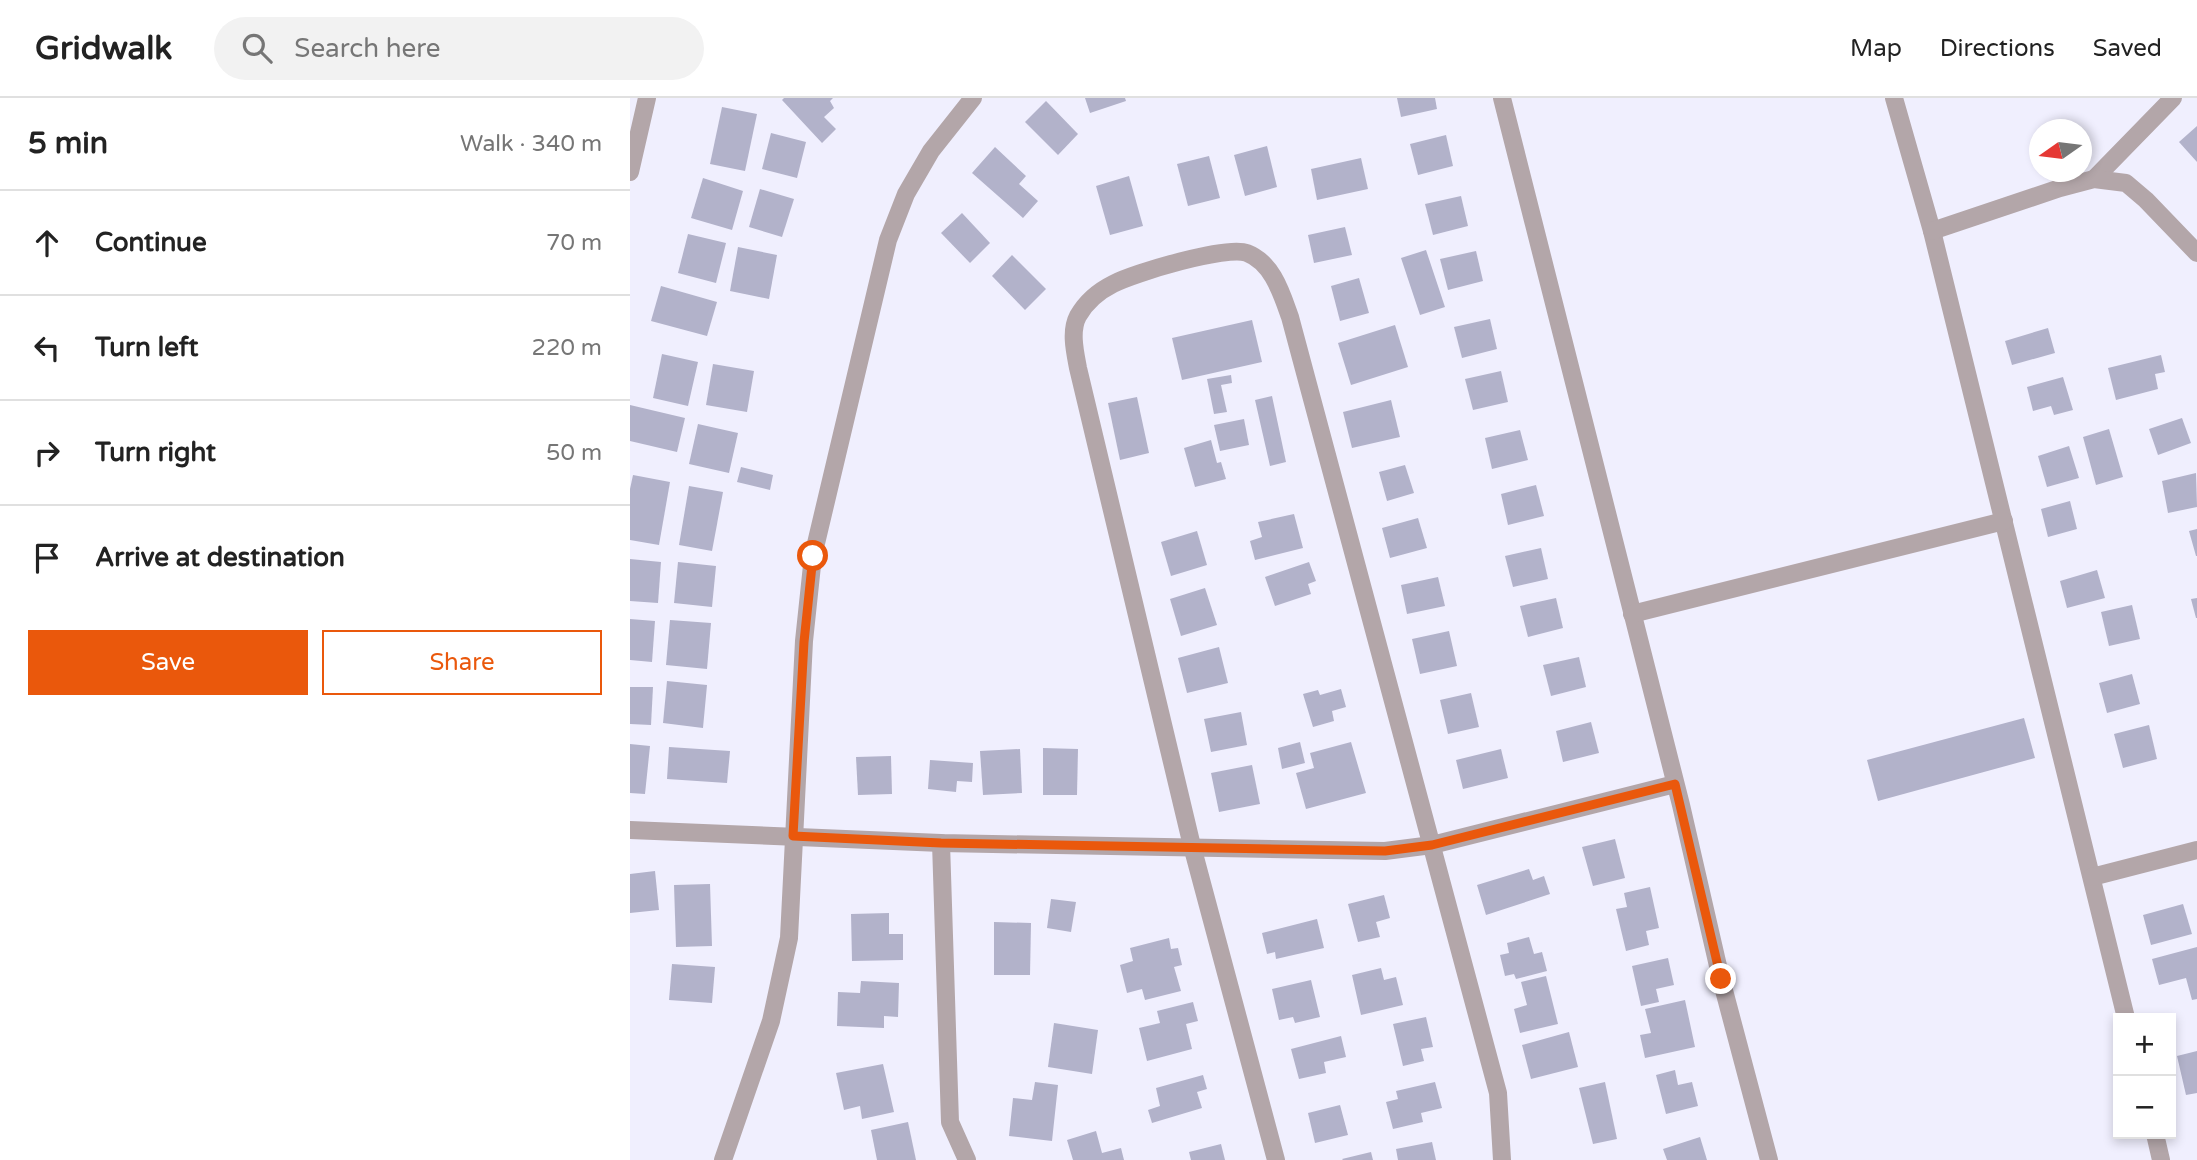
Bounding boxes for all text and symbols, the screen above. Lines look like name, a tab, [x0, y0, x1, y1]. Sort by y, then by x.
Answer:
search box	[214, 17, 704, 80]
text: Gridwalk	[35, 29, 172, 68]
icon: search	[238, 29, 276, 67]
text: Search here	[294, 33, 441, 64]
text: Map	[1850, 34, 1902, 63]
text: Directions	[1940, 34, 2055, 63]
text: Saved	[2093, 34, 2162, 63]
north arrow	[2029, 119, 2092, 182]
text: 5 min	[28, 125, 108, 162]
text: Walk · 340 m	[460, 130, 602, 158]
icon: ahead	[28, 224, 66, 262]
text: Continue	[95, 227, 207, 258]
text: 70 m	[546, 229, 602, 257]
icon: left	[28, 329, 66, 367]
text: Turn left	[95, 332, 198, 363]
text: 220 m	[532, 334, 602, 362]
icon: right	[28, 434, 66, 472]
text: Turn right	[95, 437, 216, 468]
text: 50 m	[546, 439, 602, 467]
icon: arrive	[28, 539, 66, 577]
route start	[797, 540, 828, 571]
text: Arrive at destination	[95, 542, 345, 573]
button: Save	[28, 630, 308, 695]
button: Share	[322, 630, 602, 695]
route end	[1705, 963, 1736, 994]
map controls	[2113, 1013, 2176, 1139]
button: +	[2113, 1013, 2176, 1076]
button: −	[2113, 1076, 2176, 1139]

